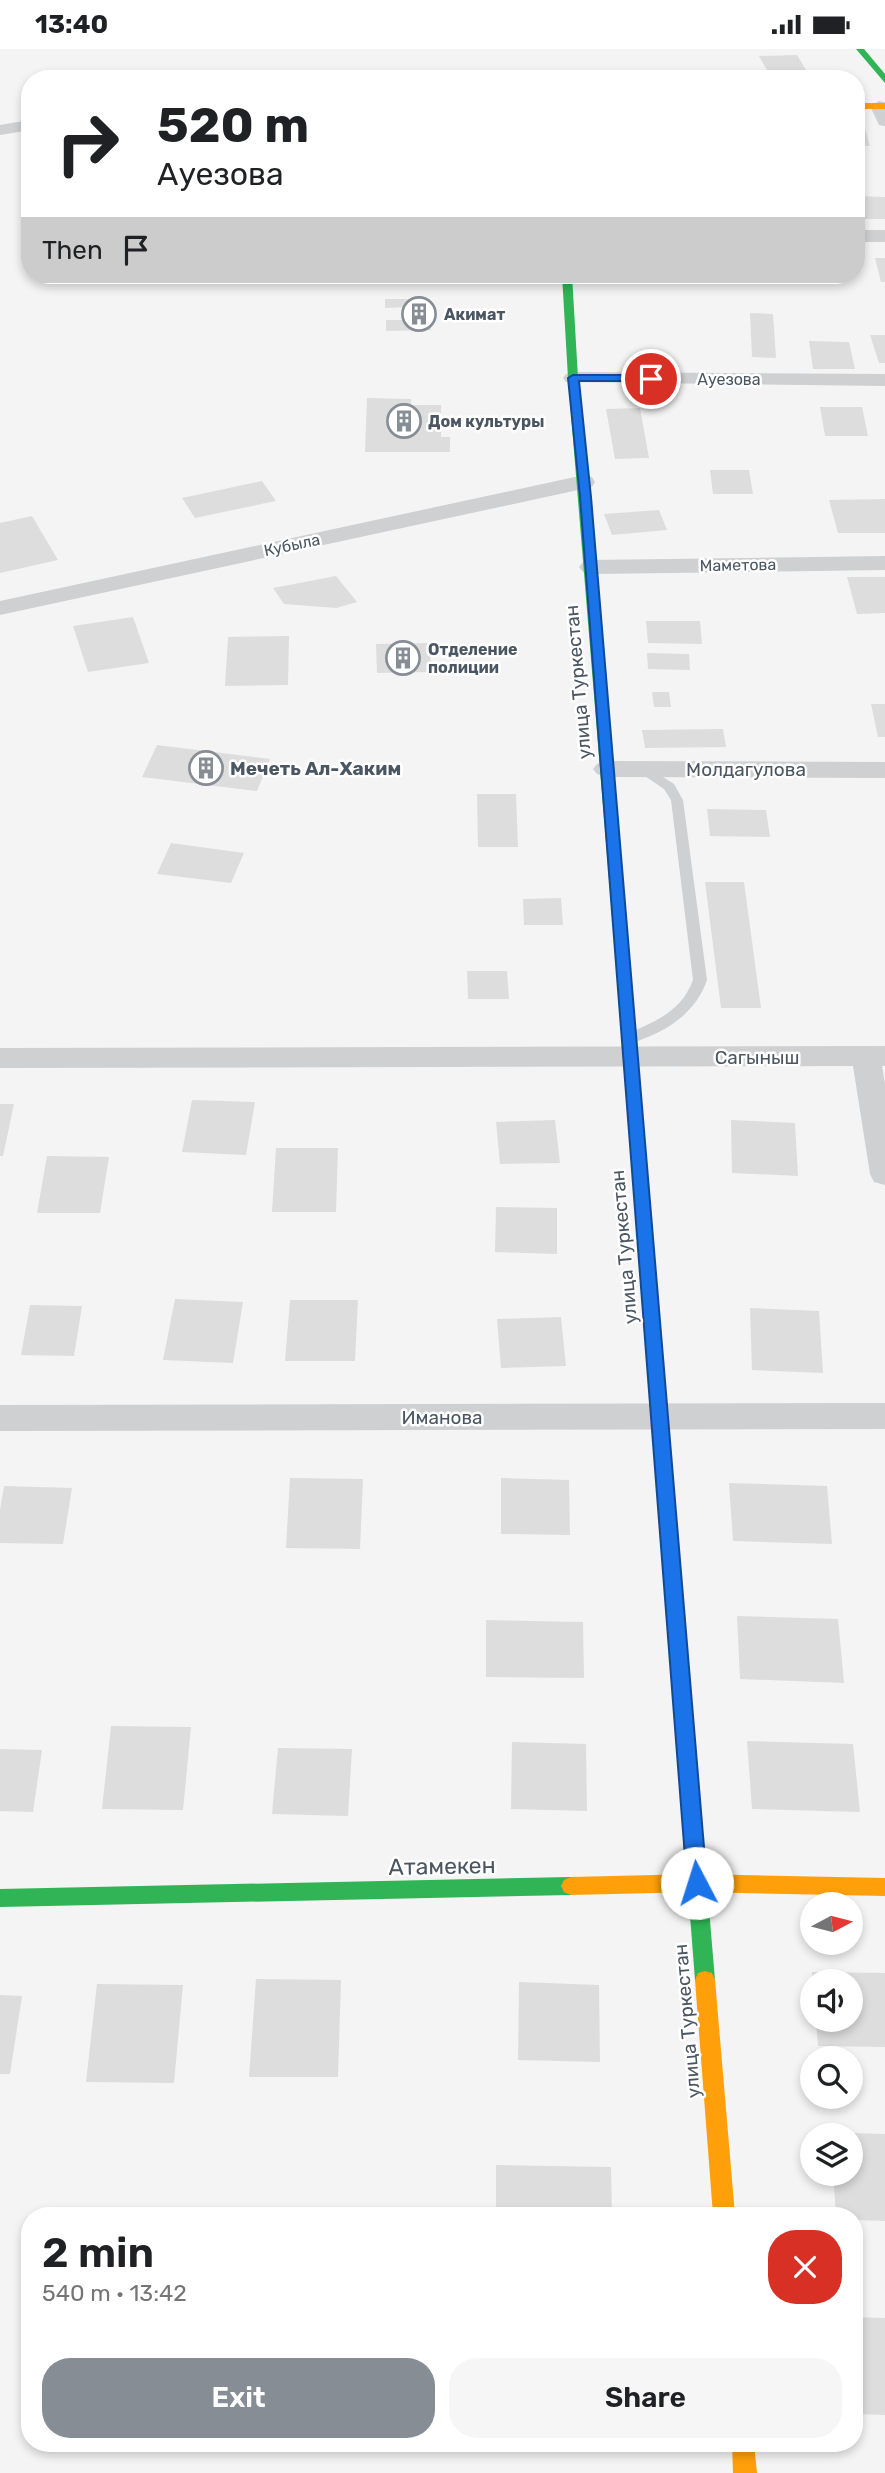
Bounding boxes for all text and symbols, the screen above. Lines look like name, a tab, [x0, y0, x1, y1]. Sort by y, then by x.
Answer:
text: 13:40	[35, 9, 108, 40]
text: 520 m	[157, 96, 309, 154]
icon: right	[42, 98, 133, 189]
text: Ауезова	[157, 155, 284, 193]
icon: arrive	[117, 231, 155, 269]
text: Then	[42, 235, 103, 266]
building icon: Акимат	[400, 295, 438, 333]
place label: Акимат	[444, 305, 505, 324]
pin	[621, 349, 681, 409]
icon: arrive	[632, 360, 670, 398]
street label: Ауезова	[697, 370, 761, 389]
building icon: Дом культуры	[385, 402, 423, 440]
place label: Дом культуры	[428, 412, 544, 431]
street label: Кубыла	[262, 530, 322, 560]
street label: Маметова	[700, 555, 776, 575]
street label: улица Туркестан	[560, 604, 596, 760]
building icon: Отделение полиции	[384, 639, 422, 677]
place label: Отделение полиции	[428, 640, 518, 677]
building icon: Мечеть Ал-Хаким	[187, 749, 225, 787]
place label: Мечеть Ал-Хаким	[230, 757, 401, 780]
street label: Молдагулова	[686, 758, 806, 781]
street label: Сагыныш	[715, 1046, 799, 1069]
street label: улица Туркестан	[606, 1169, 642, 1325]
street label: Иманова	[401, 1406, 483, 1429]
position arrow	[660, 1846, 734, 1920]
street label: Атамекен	[388, 1851, 496, 1881]
north arrow	[800, 1892, 863, 1955]
map controls	[800, 1892, 863, 2186]
street label: улица Туркестан	[669, 1943, 705, 2099]
button: sound	[800, 1969, 863, 2032]
button: search	[800, 2046, 863, 2109]
button: layers	[800, 2123, 863, 2186]
text: 2 min	[42, 2228, 154, 2278]
button: close	[768, 2230, 842, 2304]
text: 540 m · 13:42	[42, 2279, 187, 2307]
button: Exit	[42, 2358, 435, 2438]
button: Share	[449, 2358, 842, 2438]

